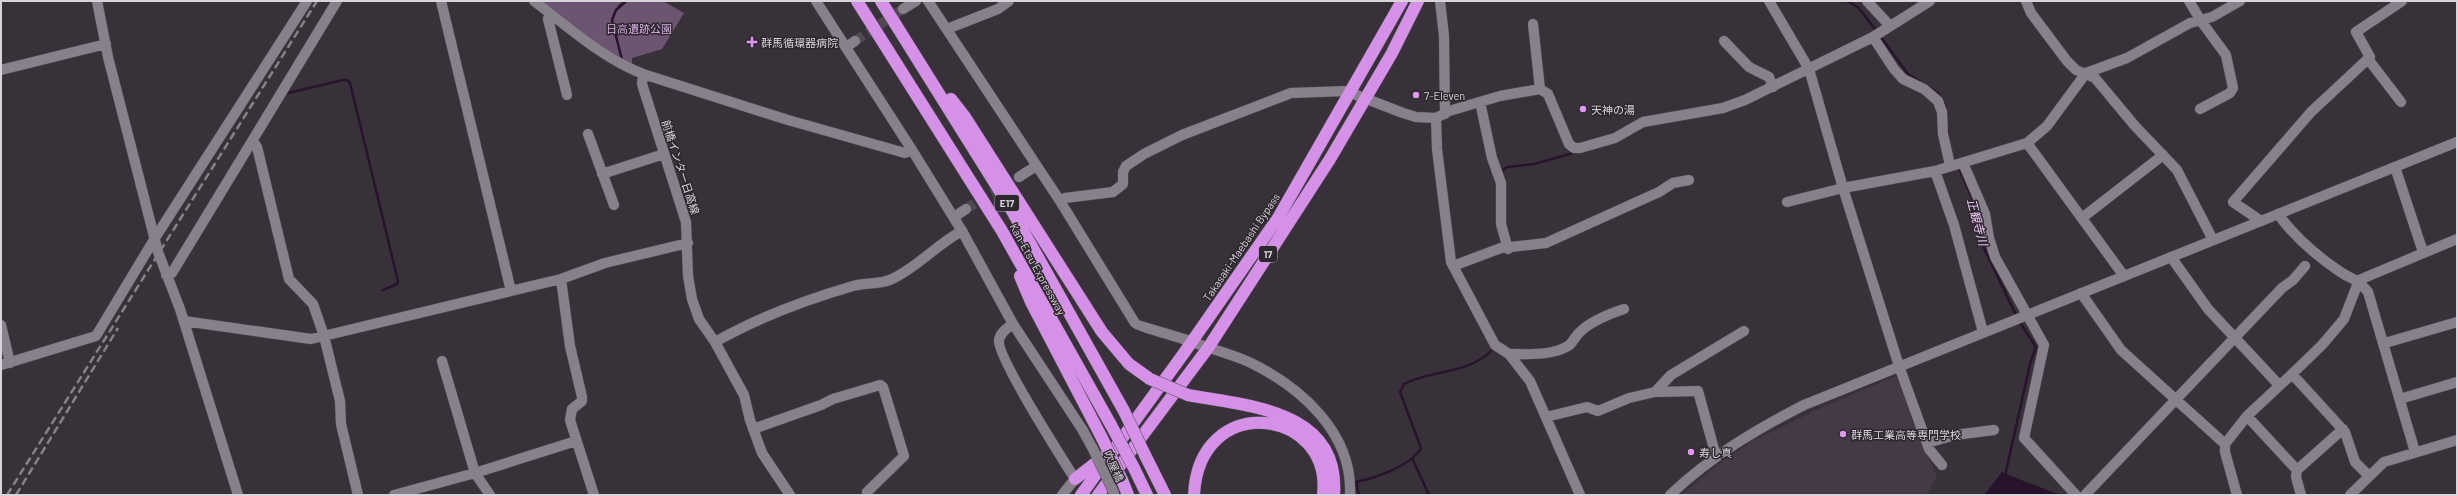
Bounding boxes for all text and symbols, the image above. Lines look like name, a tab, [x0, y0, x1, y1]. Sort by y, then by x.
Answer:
park label: 日高遺跡公園	[606, 22, 672, 35]
marker: 群馬循環器病院	[746, 36, 758, 48]
place label: 群馬循環器病院	[761, 36, 838, 49]
place label: 7-Eleven	[1424, 89, 1465, 102]
marker: 7-Eleven	[1411, 90, 1421, 100]
place label: 天神の湯	[1591, 103, 1635, 116]
marker: 天神の湯	[1578, 104, 1588, 114]
street label: 前橋インター日高線	[660, 118, 702, 216]
street label: Takasaki-Maebashi Bypass	[1200, 191, 1282, 303]
road number: E17	[995, 195, 1019, 211]
water label: 正観寺川	[1965, 197, 1991, 249]
street label: Kan-Etsu Expressway	[1007, 221, 1069, 317]
road number: 17	[1259, 246, 1277, 262]
place label: 群馬工業高等専門学校	[1851, 428, 1961, 441]
marker: 群馬工業高等専門学校	[1838, 429, 1848, 439]
place label: 寿し真	[1699, 446, 1732, 459]
marker: 寿し真	[1686, 447, 1696, 457]
street label: 吹屋橋	[1101, 448, 1127, 484]

